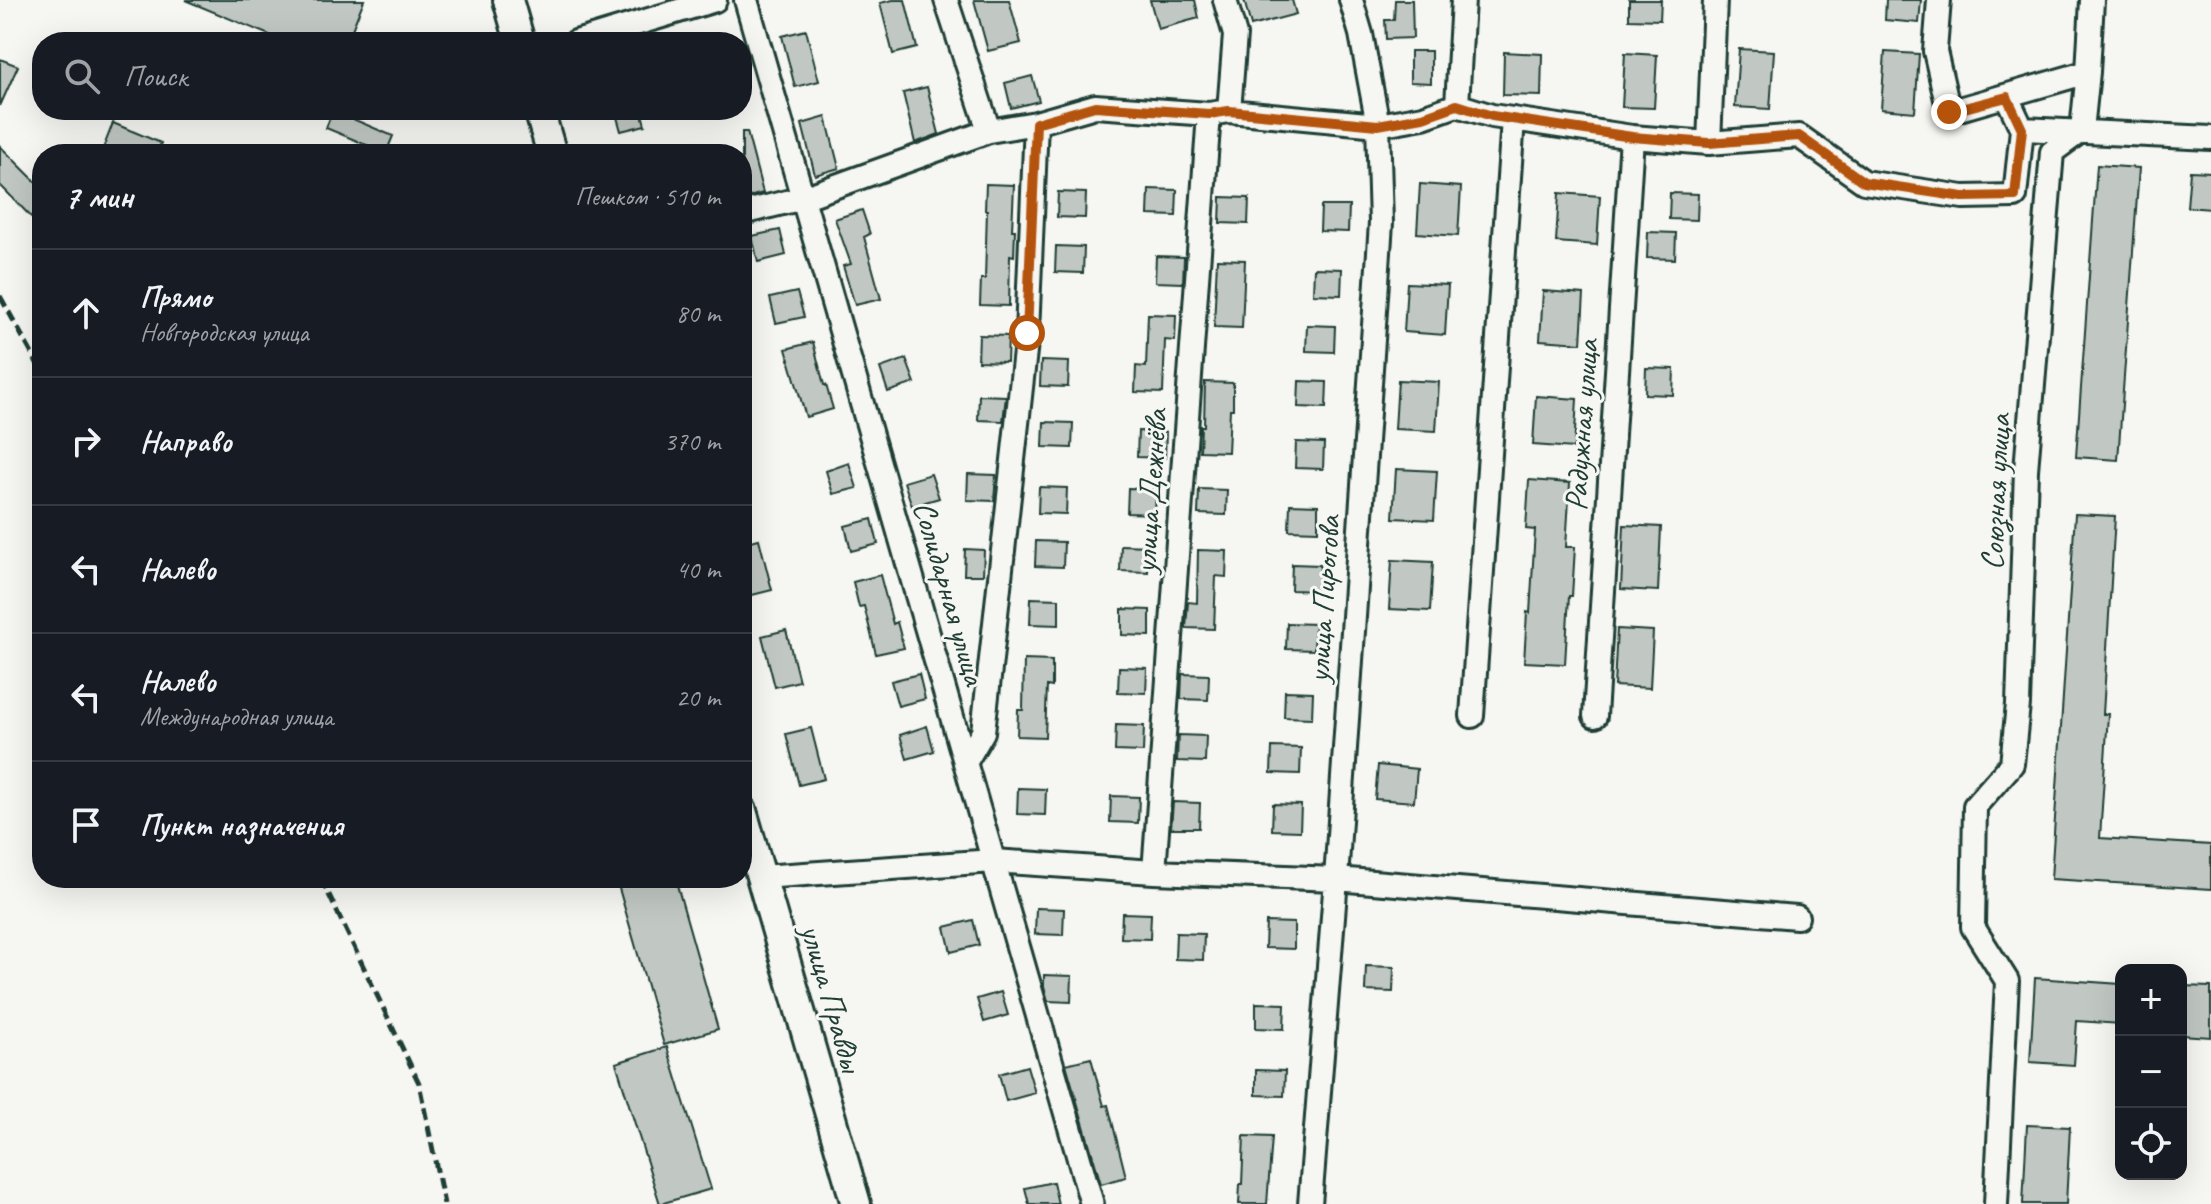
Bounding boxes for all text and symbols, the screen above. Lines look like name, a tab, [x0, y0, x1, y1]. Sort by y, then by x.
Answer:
search box	[32, 32, 752, 120]
icon: search	[60, 54, 104, 98]
text: Поиск	[124, 57, 187, 95]
route end	[1931, 94, 1967, 130]
text: 7 мин	[64, 175, 133, 218]
text: Пешком · 510 m	[575, 180, 720, 213]
text: Прямо	[140, 278, 211, 316]
icon: ahead	[64, 291, 108, 335]
text: 80 m	[676, 297, 720, 330]
route start	[1009, 315, 1045, 351]
text: Новгородская улица	[140, 316, 309, 349]
street label: Радужная улица	[1555, 336, 1608, 512]
street label: улица Дежнёва	[1124, 406, 1177, 576]
street label: Союзная улица	[1971, 411, 2020, 571]
icon: right	[64, 419, 108, 463]
text: Направо	[140, 422, 232, 460]
text: 370 m	[664, 425, 720, 458]
street label: Солидарная улица	[904, 497, 996, 692]
street label: улица Пирогова	[1297, 512, 1350, 686]
icon: left	[64, 547, 108, 591]
text: Налево	[140, 550, 216, 588]
text: 40 m	[676, 553, 720, 586]
text: Налево	[140, 662, 216, 700]
icon: left	[64, 675, 108, 719]
text: 20 m	[676, 681, 720, 714]
text: Международная улица	[140, 700, 333, 733]
icon: arrive	[64, 803, 108, 847]
text: Пункт назначения	[140, 806, 343, 844]
street label: улица Правды	[790, 918, 873, 1079]
map controls	[2115, 964, 2187, 1180]
button: +	[2115, 964, 2187, 1036]
button: −	[2115, 1036, 2187, 1108]
button: locate	[2115, 1108, 2187, 1180]

